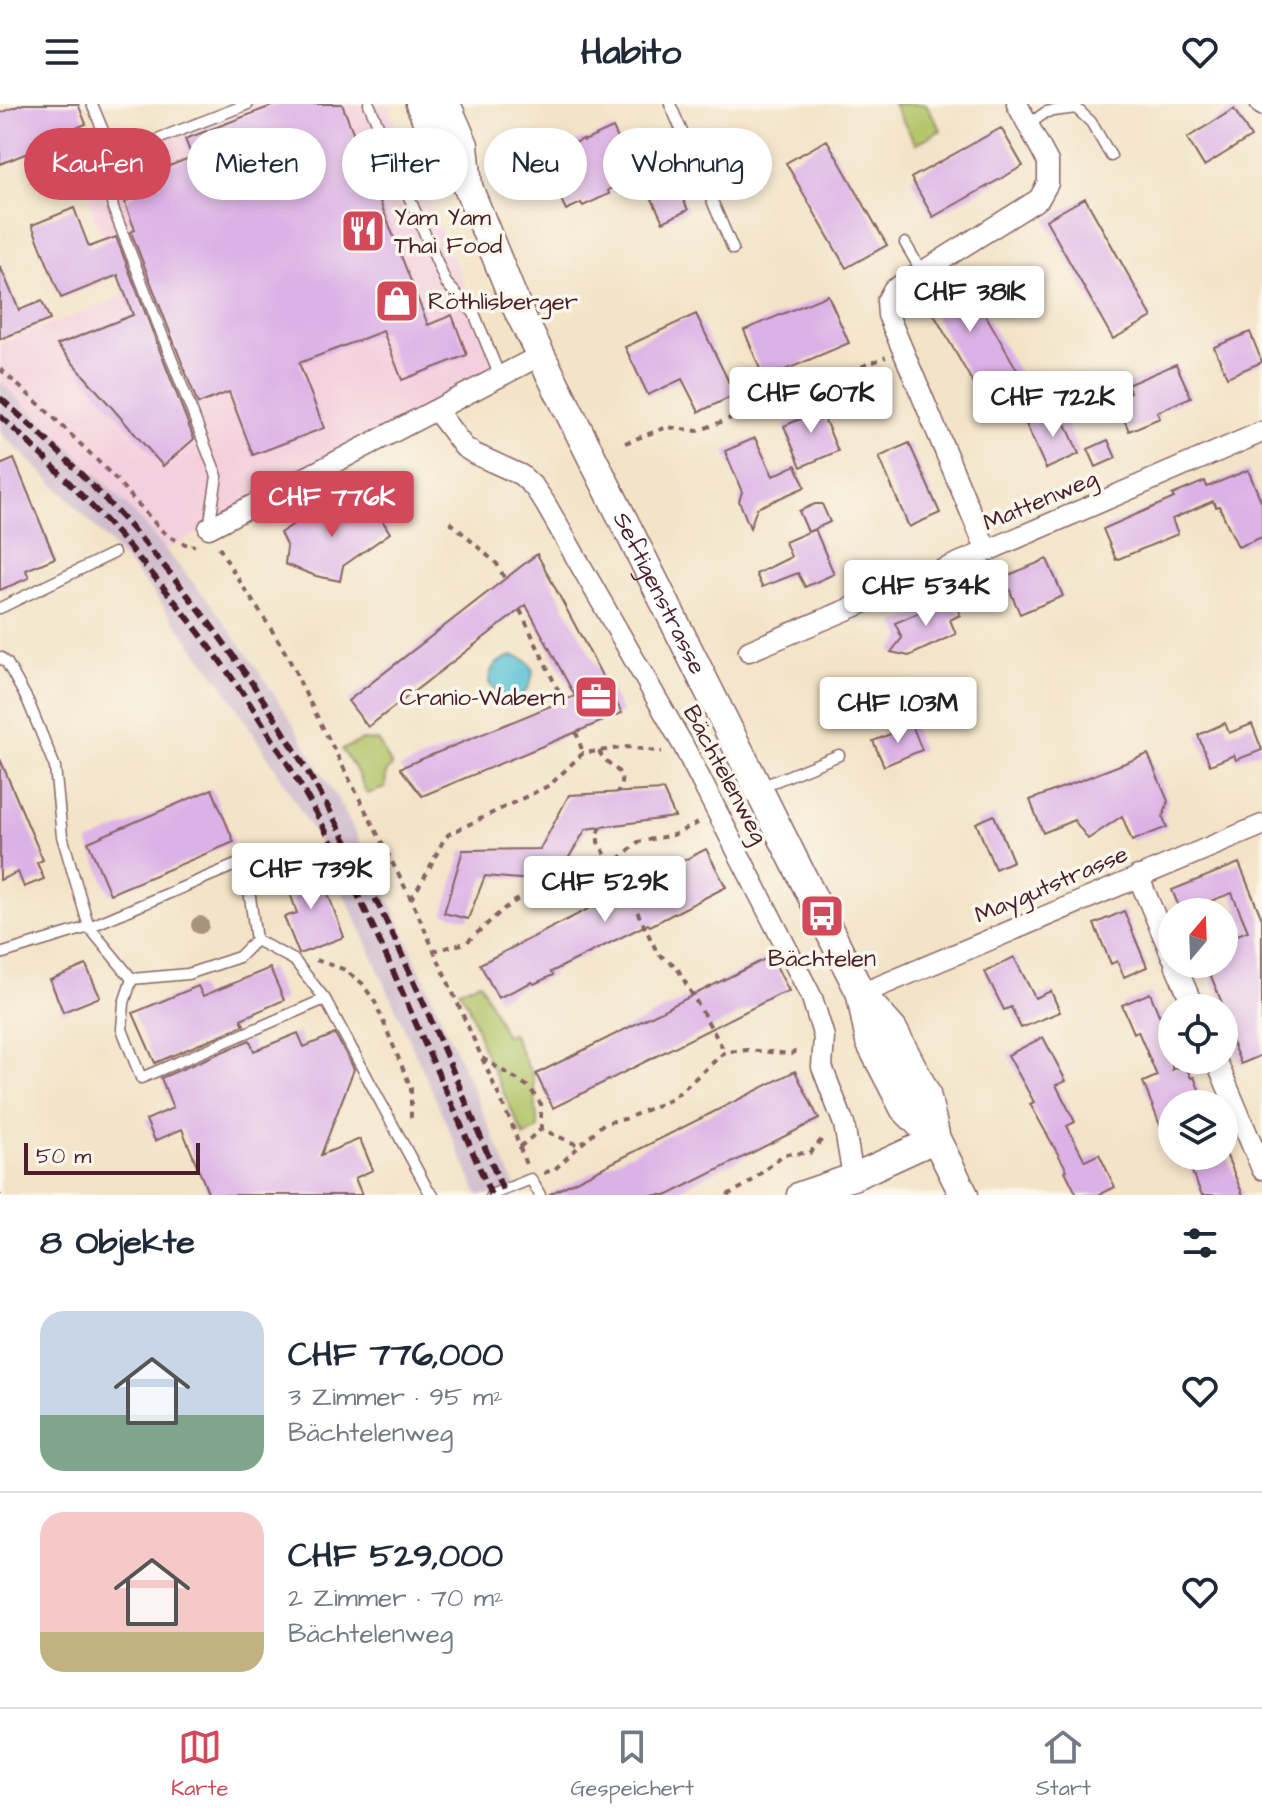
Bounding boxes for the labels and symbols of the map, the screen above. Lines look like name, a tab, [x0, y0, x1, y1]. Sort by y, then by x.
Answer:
place label: Yam Yam Thai Food	[394, 201, 502, 263]
restaurant icon: Yam Yam Thai Food	[339, 207, 387, 255]
pin: CHF 381K	[887, 266, 1053, 334]
shop icon: Röthlisberger	[373, 277, 421, 325]
place label: Röthlisberger	[428, 285, 578, 320]
pin: CHF 607K	[728, 367, 894, 435]
pin: CHF 722K	[970, 371, 1136, 439]
street label: Mattenweg	[978, 462, 1103, 541]
pin: CHF 776K	[249, 471, 415, 539]
street label: Seftigenstrasse	[604, 506, 714, 680]
pin: CHF 534K	[843, 560, 1009, 628]
office icon: Cranio-Wabern	[572, 673, 620, 721]
pin: CHF 1.03M	[806, 677, 990, 745]
place label: Cranio-Wabern	[399, 681, 565, 715]
street label: Bächtelenweg	[673, 699, 776, 850]
street label: Maygutstrasse	[969, 837, 1134, 933]
pin: CHF 739K	[228, 843, 394, 911]
pin: CHF 529K	[522, 856, 688, 924]
bus stop icon: Bächtelen	[798, 892, 846, 940]
north arrow	[1158, 898, 1238, 978]
place label: Bächtelen	[768, 942, 876, 976]
scale bar	[24, 1139, 200, 1175]

